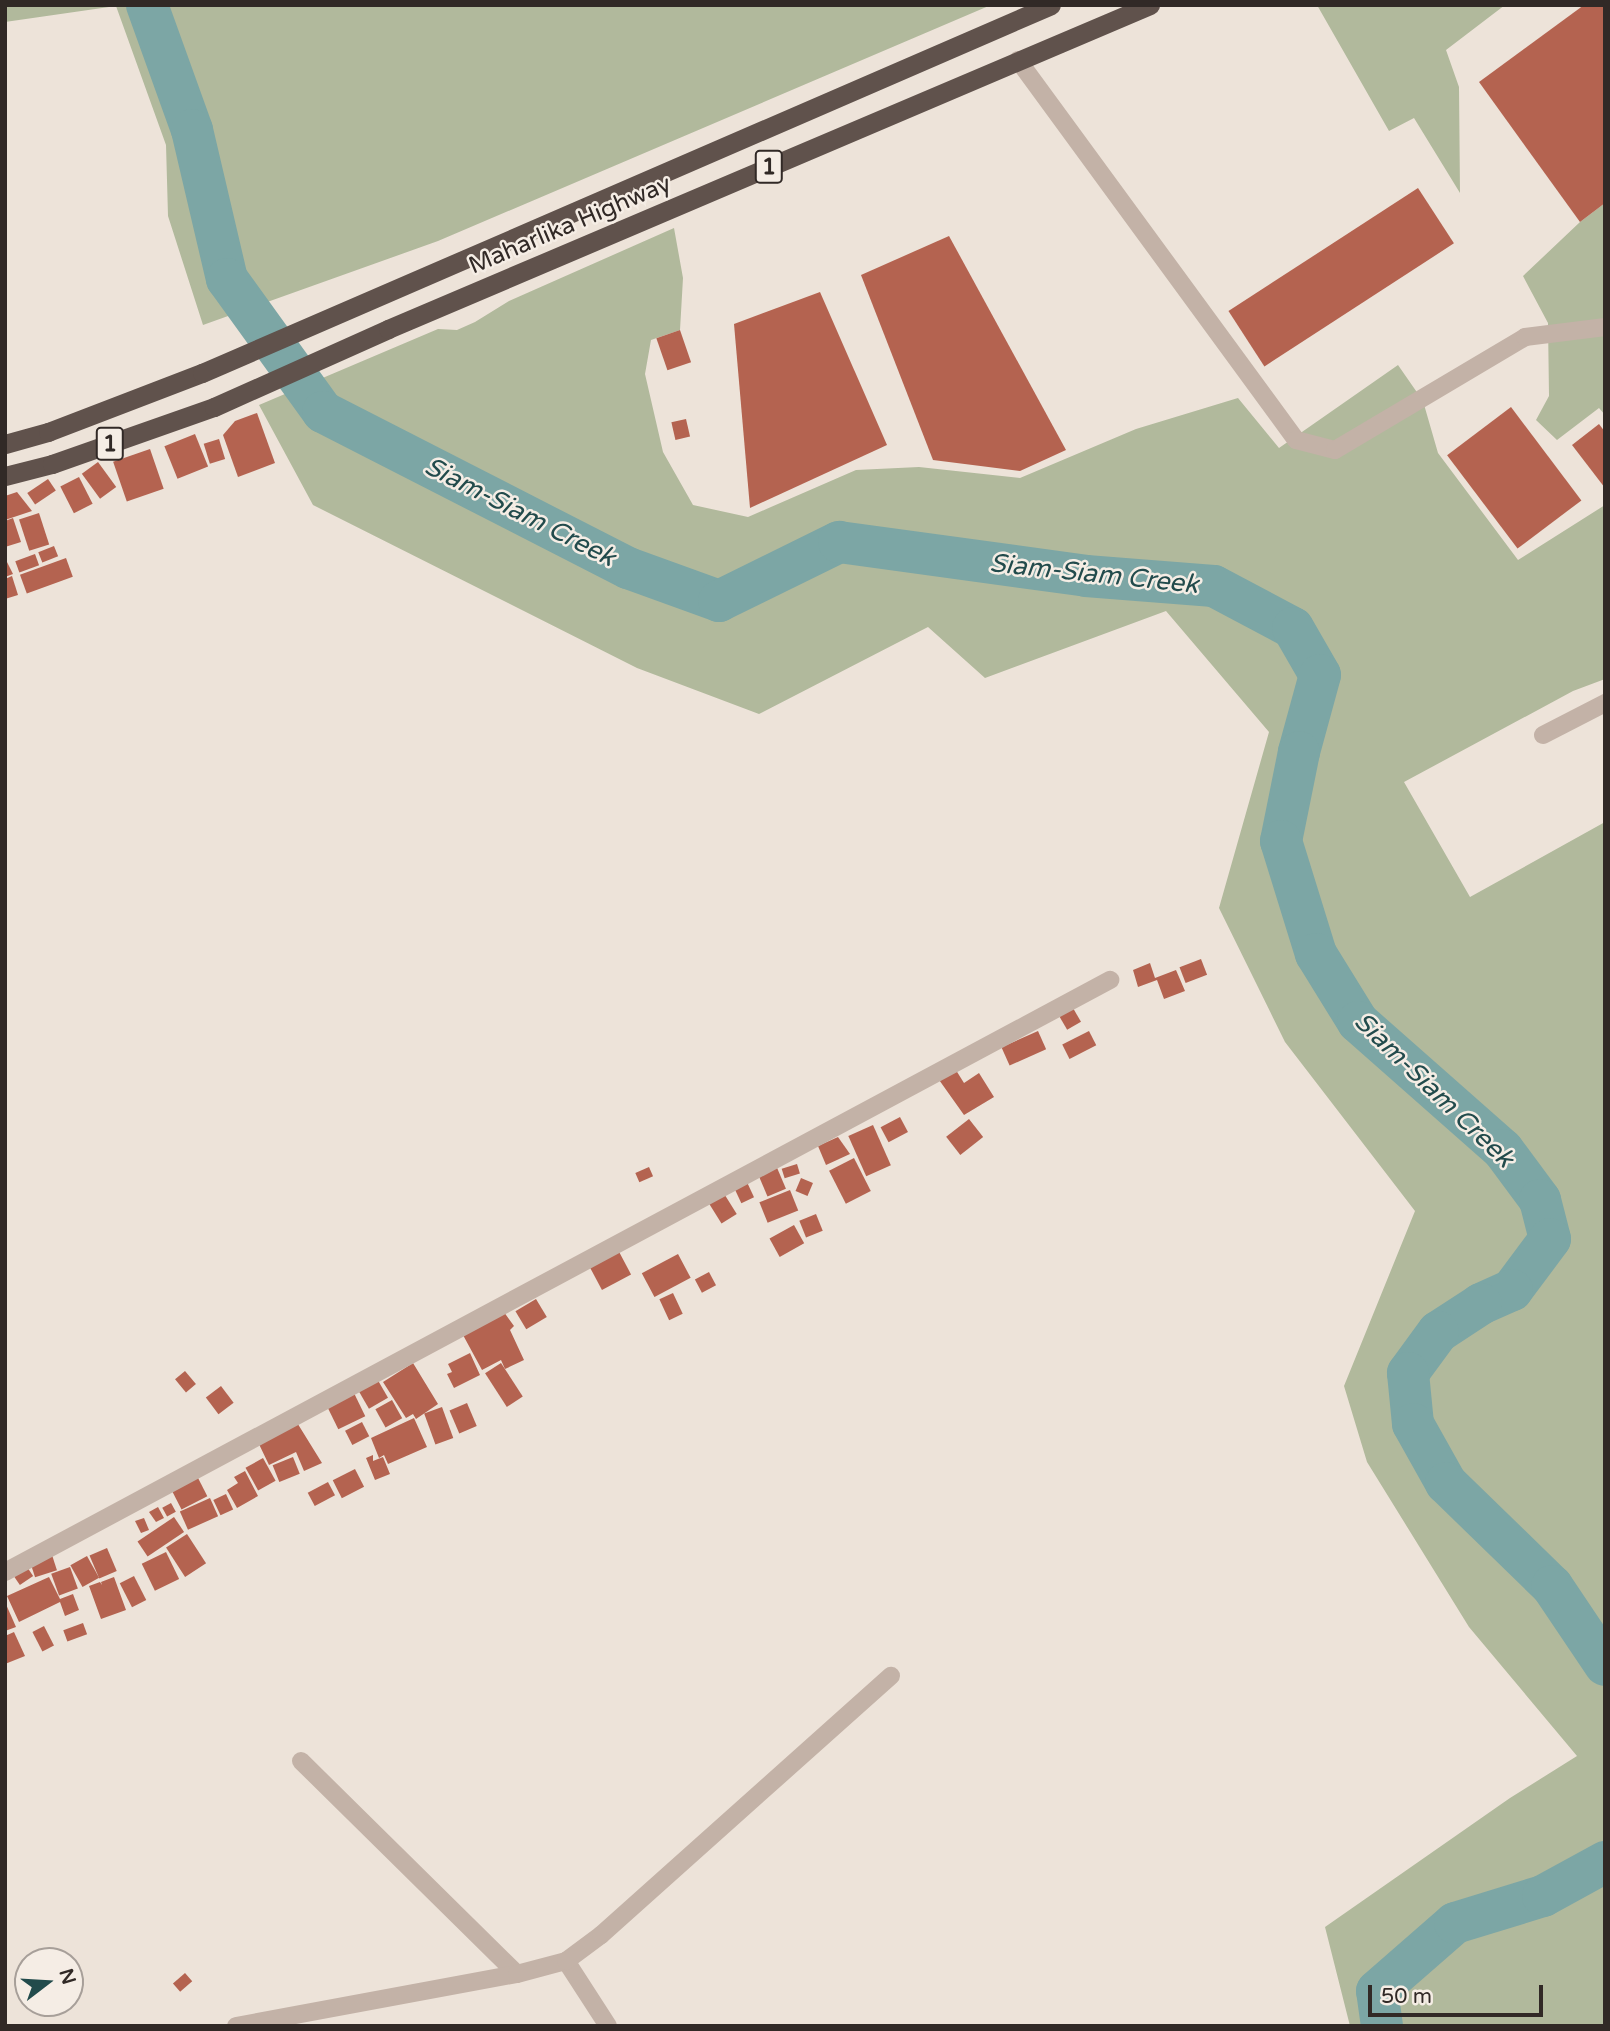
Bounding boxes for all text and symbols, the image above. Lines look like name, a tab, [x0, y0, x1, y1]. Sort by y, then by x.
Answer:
road number: 1	[753, 148, 785, 186]
street label: Maharlika Highway	[465, 169, 675, 281]
road number: 1	[94, 424, 126, 464]
water label: Siam-Siam Creek	[420, 451, 620, 573]
water label: Siam-Siam Creek	[988, 548, 1200, 600]
water label: Siam-Siam Creek	[1348, 1006, 1520, 1174]
north arrow	[14, 1947, 84, 2017]
text: N	[54, 1966, 80, 1987]
scale bar	[1372, 1972, 1547, 2016]
text: 50 m	[1381, 1984, 1432, 2009]

